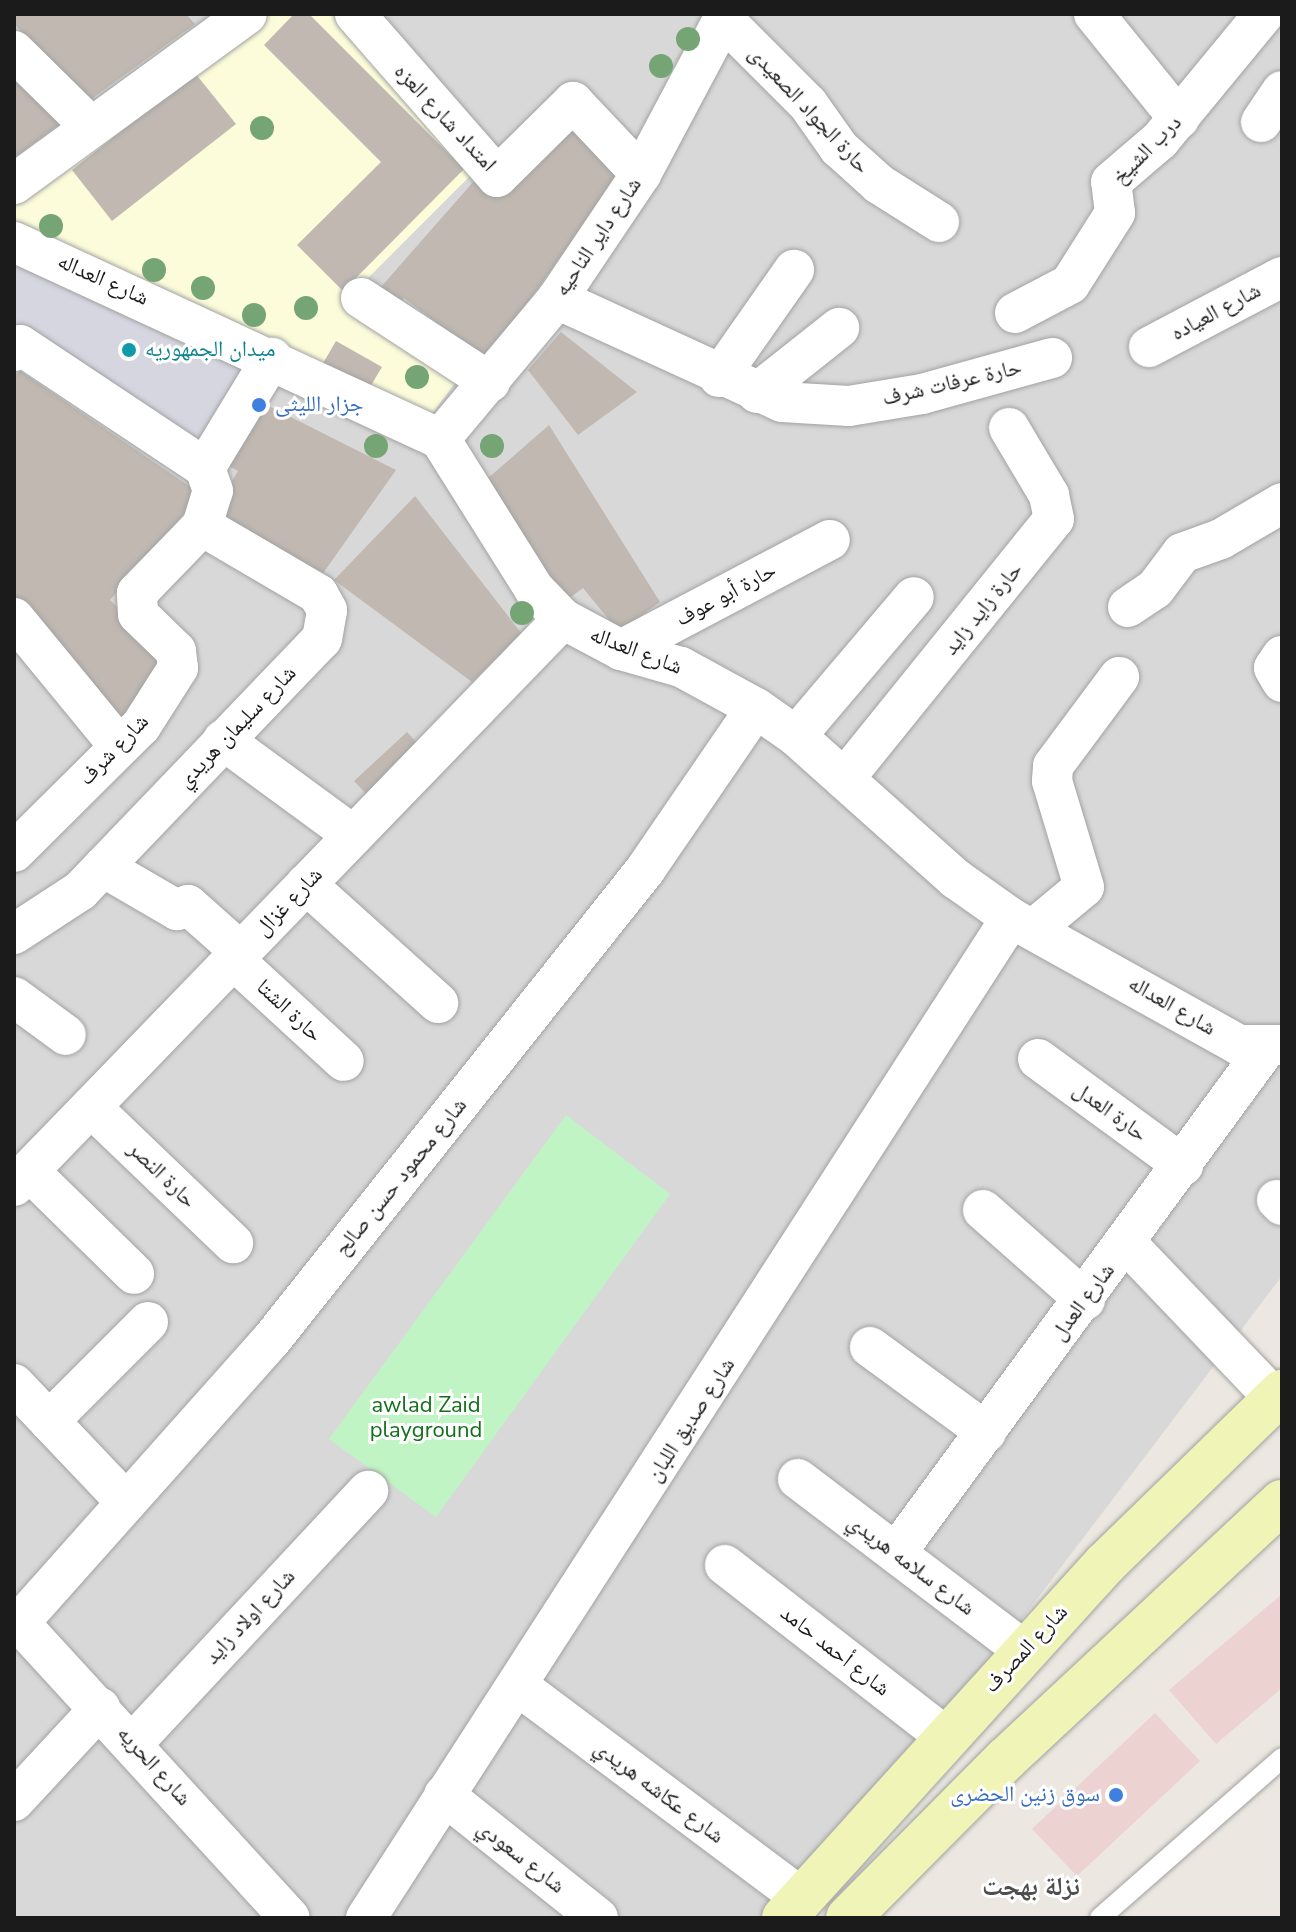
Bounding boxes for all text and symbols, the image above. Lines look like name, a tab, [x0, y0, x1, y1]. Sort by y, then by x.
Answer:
street label: حارة الجواد الصعيدى	[743, 40, 875, 180]
street label: امتداد شارع العزه	[388, 59, 502, 177]
street label: درب الشيخ	[1107, 110, 1187, 190]
street label: شارع داير الناحيه	[549, 173, 647, 301]
street label: شارع العداله	[53, 248, 153, 312]
street label: شارع العياده	[1167, 277, 1265, 347]
place label: ميدان الجمهوريه	[145, 337, 275, 363]
marker: ميدان الجمهوريه	[120, 341, 138, 359]
street label: حارة عرفات شرف	[880, 354, 1024, 412]
place label: جزار الليثى	[275, 392, 364, 418]
marker: جزار الليثى	[250, 396, 268, 414]
street label: حارة زايد زايد	[938, 557, 1028, 661]
street label: حارة أبو عوف	[671, 558, 781, 632]
street label: شارع العداله	[586, 621, 686, 681]
street label: شارع سليمان هريدي	[172, 660, 302, 794]
street label: شارع شرف	[73, 709, 155, 791]
street label: شارع غزال	[250, 862, 328, 942]
street label: شارع العداله	[1124, 970, 1220, 1042]
street label: حارة الشتا	[251, 974, 327, 1048]
street label: حارة العدل	[1068, 1076, 1152, 1148]
street label: شارع محمود حسن صالح	[329, 1093, 473, 1261]
street label: حارة النصر	[122, 1136, 202, 1214]
street label: شارع العدل	[1045, 1258, 1121, 1346]
street label: شارع صديق اللبان	[641, 1353, 741, 1487]
park label: awlad Zaid playground	[370, 1392, 482, 1444]
street label: شارع سلامه هريدي	[842, 1509, 980, 1621]
street label: شارع اولاد زايد	[199, 1564, 301, 1670]
street label: شارع المصرف	[978, 1599, 1074, 1699]
street label: شارع أحمد حامد	[775, 1600, 895, 1702]
street label: شارع الحريه	[111, 1721, 197, 1811]
street label: شارع عكاشه هريدي	[589, 1735, 729, 1849]
place label: سوق زنين الحضرى	[950, 1782, 1100, 1808]
marker: سوق زنين الحضرى	[1107, 1786, 1125, 1804]
street label: شارع سعودي	[472, 1815, 570, 1899]
district label: نزلة بهجت	[982, 1871, 1080, 1903]

